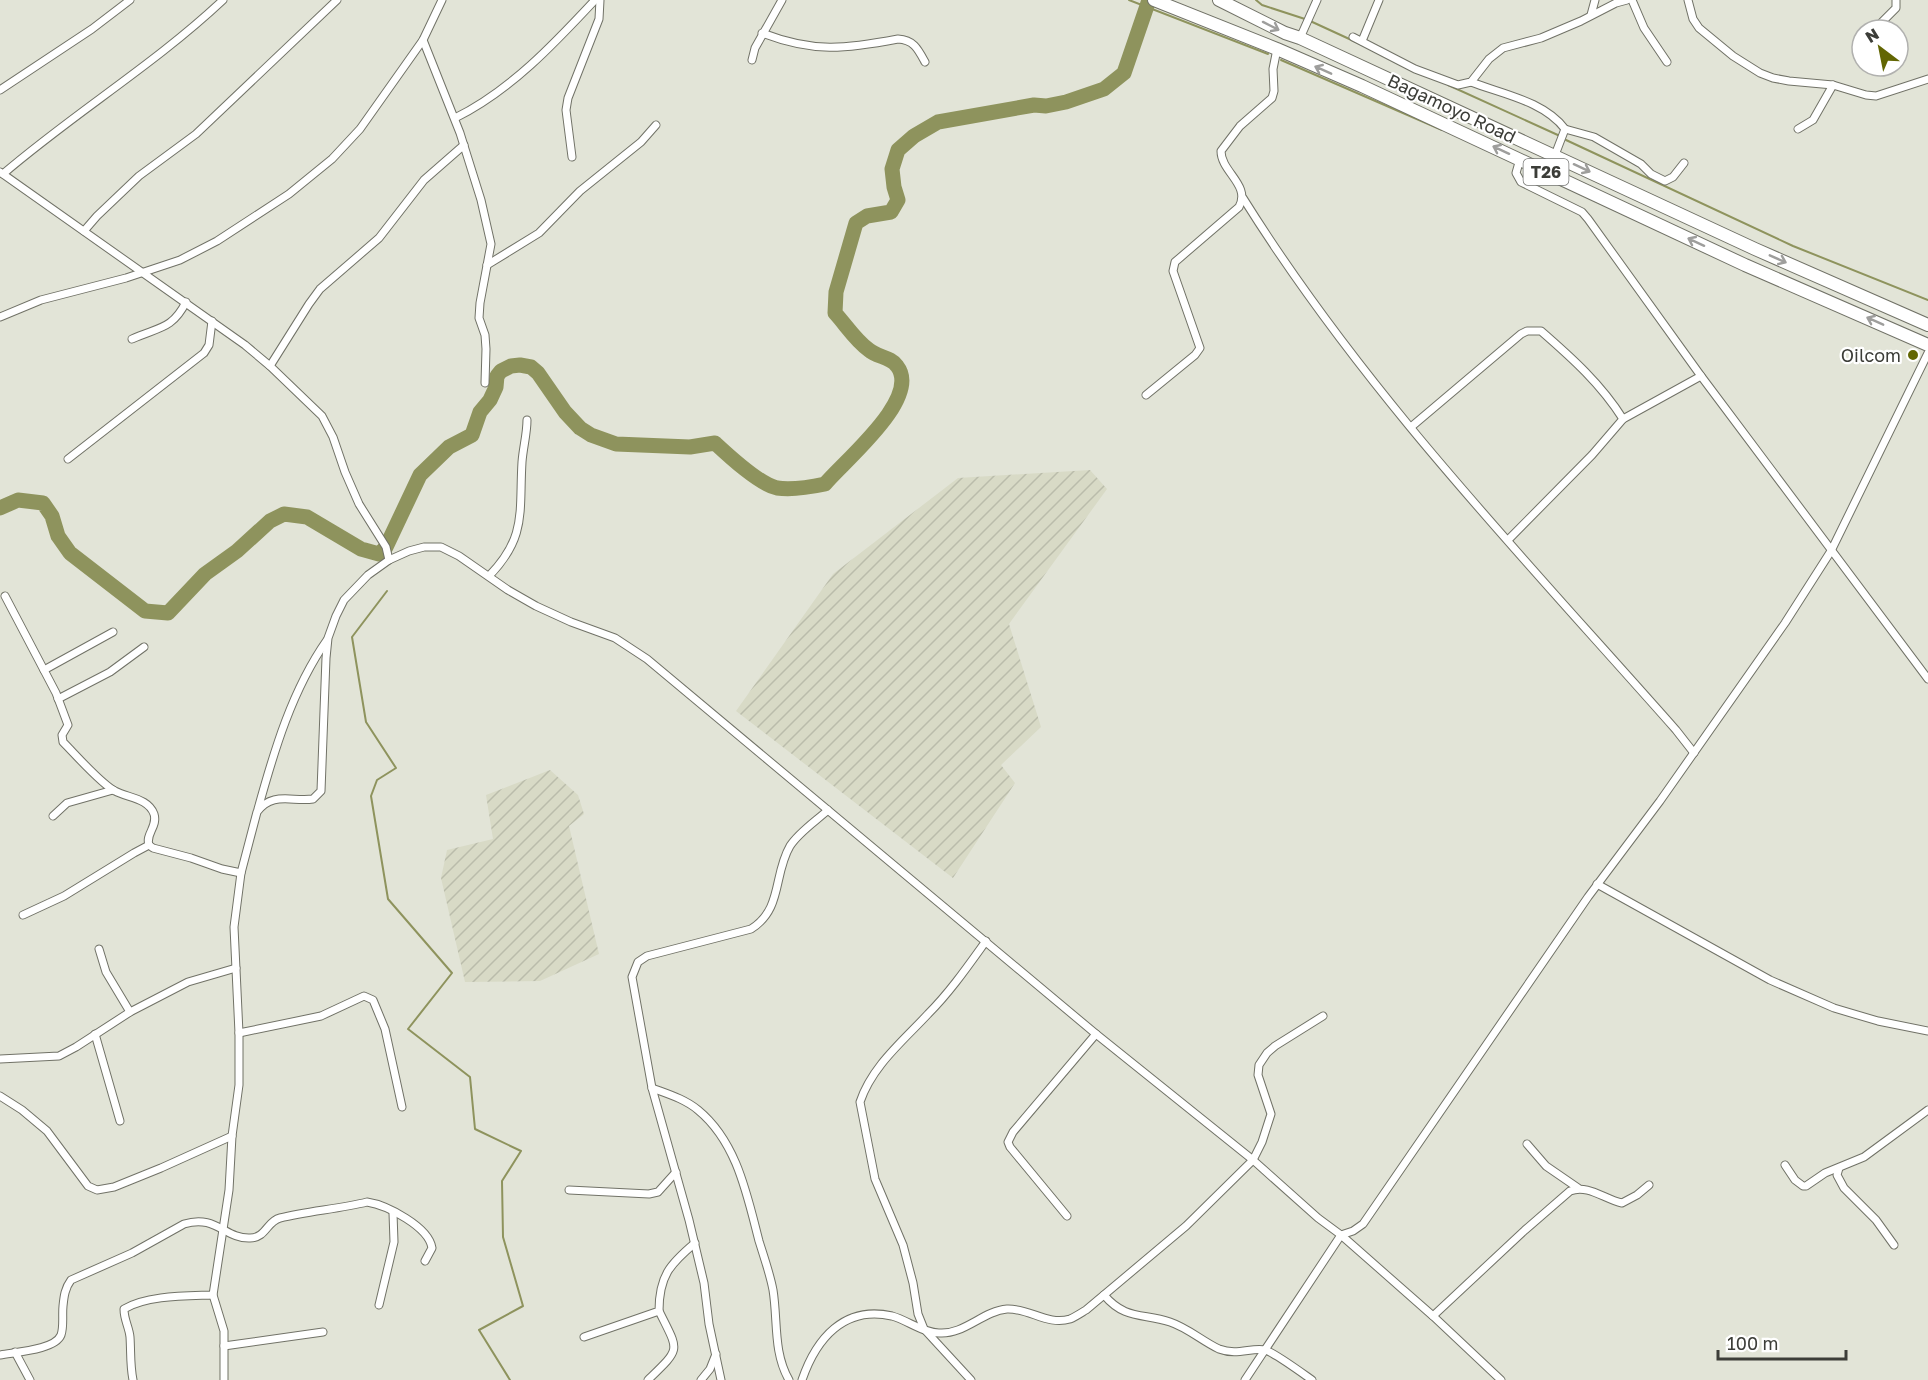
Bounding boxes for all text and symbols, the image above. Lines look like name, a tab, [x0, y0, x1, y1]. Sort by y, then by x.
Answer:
north arrow	[1850, 18, 1910, 78]
one-way arrow	[1262, 21, 1280, 33]
text: N	[1862, 24, 1883, 47]
one-way arrow	[1315, 63, 1333, 75]
street label: Bagamoyo Road	[1384, 69, 1520, 147]
one-way arrow	[1492, 144, 1510, 156]
road number: T26	[1524, 159, 1568, 185]
one-way arrow	[1573, 163, 1591, 175]
one-way arrow	[1688, 236, 1706, 247]
one-way arrow	[1769, 254, 1787, 265]
one-way arrow	[1866, 315, 1884, 326]
place label: Oilcom	[1841, 344, 1901, 366]
marker: Oilcom	[1906, 348, 1920, 362]
scale bar	[1718, 1323, 1846, 1361]
text: 100 m	[1727, 1332, 1778, 1354]

